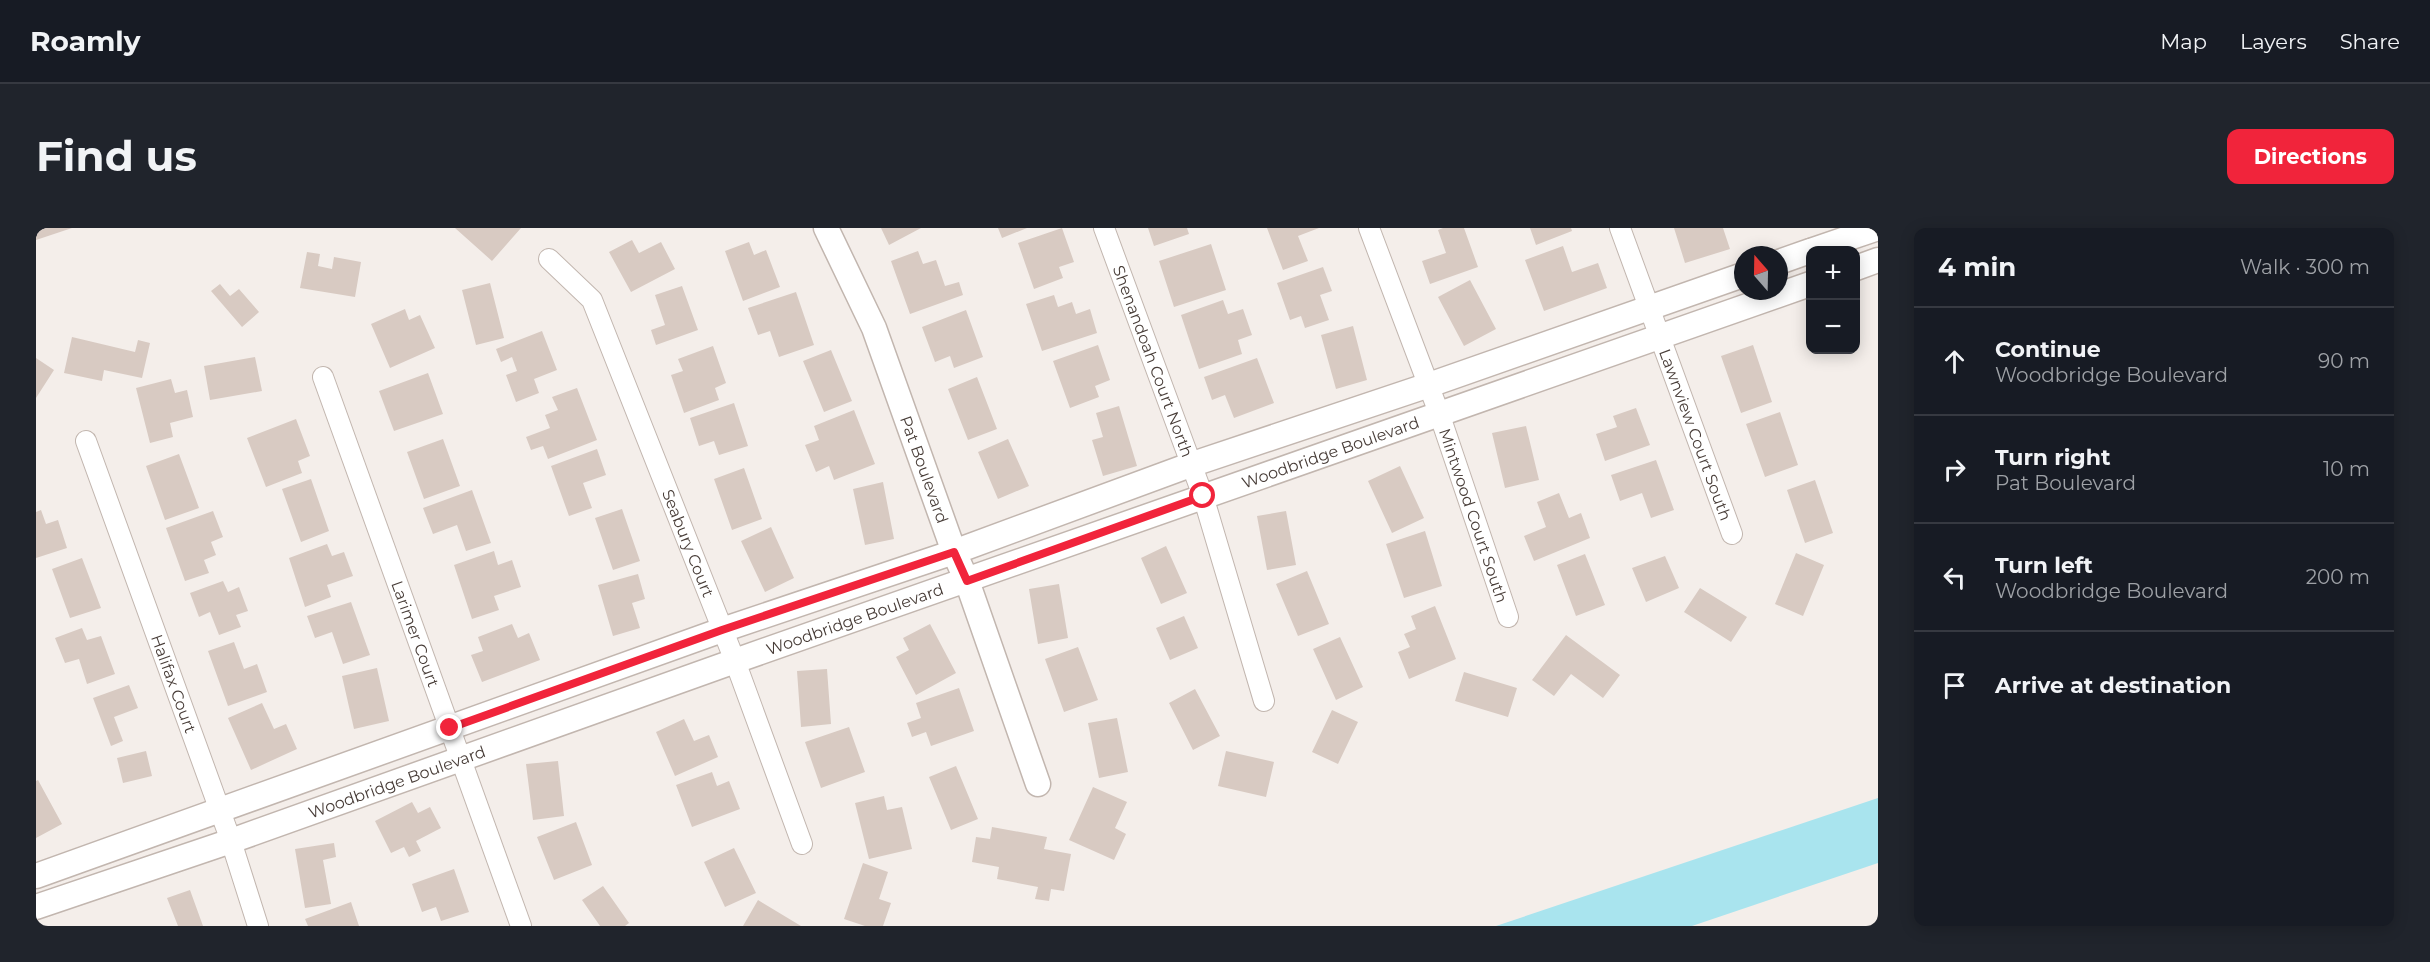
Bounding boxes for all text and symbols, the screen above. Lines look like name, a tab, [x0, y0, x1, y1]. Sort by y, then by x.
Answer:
text: Roamly	[30, 24, 140, 58]
text: Map	[2160, 29, 2207, 54]
text: Layers	[2240, 29, 2307, 54]
text: Share	[2340, 29, 2400, 54]
button: Directions	[2227, 129, 2394, 184]
text: Find us	[36, 130, 197, 182]
north arrow	[1734, 246, 1788, 300]
map controls	[1806, 246, 1860, 354]
button: +	[1806, 246, 1860, 300]
text: 4 min	[1938, 251, 2016, 283]
text: Walk · 300 m	[2240, 255, 2370, 279]
street label: Shenandoah Court North	[1109, 263, 1197, 460]
button: −	[1806, 300, 1860, 354]
text: Continue	[1995, 336, 2101, 363]
icon: ahead	[1938, 345, 1971, 378]
street label: Lawnview Court South	[1655, 346, 1735, 523]
text: 90 m	[2318, 349, 2370, 373]
text: Woodbridge Boulevard	[1995, 363, 2228, 387]
street label: Pat Boulevard	[896, 413, 952, 526]
street label: Woodbridge Boulevard	[1239, 413, 1422, 493]
street label: Mintwood Court South	[1435, 426, 1511, 605]
text: Turn right	[1995, 444, 2110, 471]
icon: right	[1938, 453, 1971, 486]
text: 10 m	[2323, 457, 2370, 481]
text: Pat Boulevard	[1995, 471, 2136, 495]
route start	[1189, 482, 1215, 508]
street label: Seabury Court	[658, 487, 718, 601]
text: Turn left	[1995, 552, 2093, 579]
icon: left	[1938, 561, 1971, 594]
text: 200 m	[2306, 565, 2370, 589]
street label: Larimer Court	[387, 578, 443, 690]
text: Woodbridge Boulevard	[1995, 579, 2228, 603]
street label: Woodbridge Boulevard	[764, 580, 946, 659]
street label: Halifax Court	[147, 632, 200, 736]
icon: arrive	[1938, 669, 1971, 702]
text: Arrive at destination	[1995, 672, 2231, 699]
route end	[436, 714, 462, 740]
street label: Woodbridge Boulevard	[306, 742, 488, 823]

